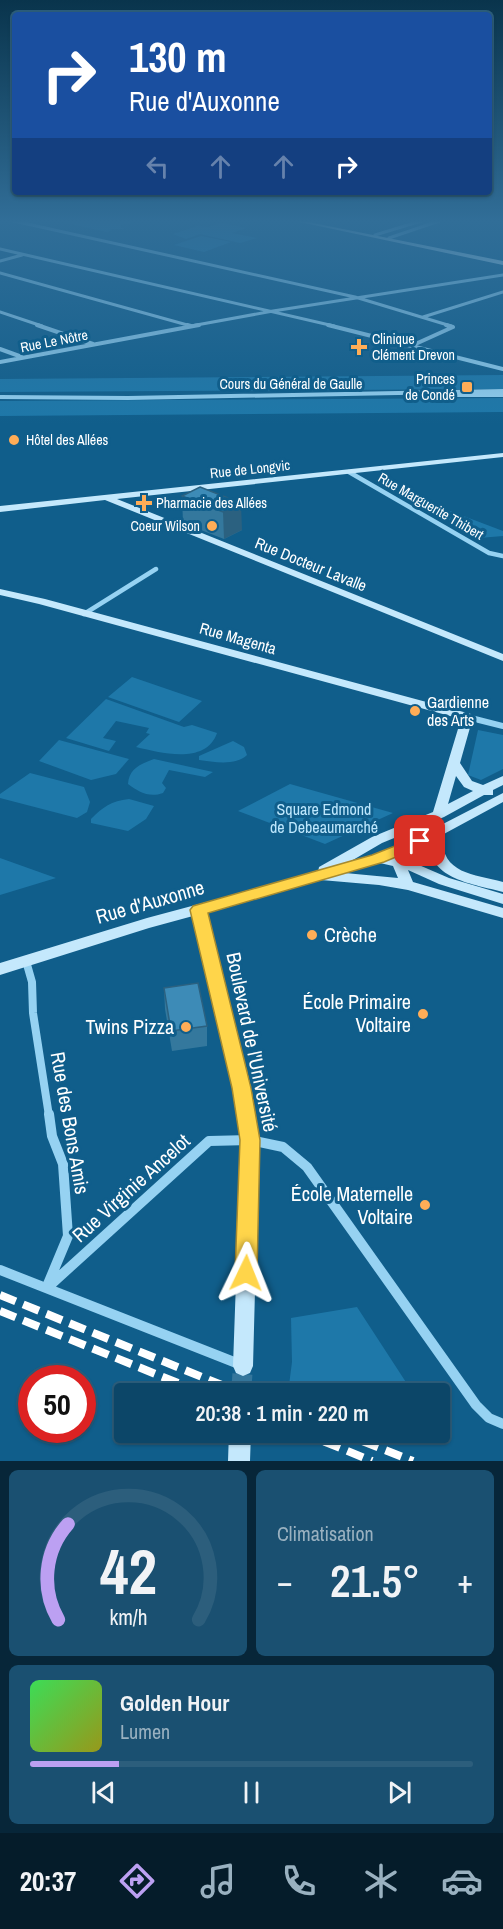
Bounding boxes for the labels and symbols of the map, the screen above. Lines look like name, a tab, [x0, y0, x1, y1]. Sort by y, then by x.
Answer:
street label: Rue Le Nôtre	[19, 326, 89, 356]
place label: Clinique Clément Drevon	[372, 330, 455, 364]
marker: Clinique Clément Drevon	[350, 338, 368, 356]
place label: Princes de Condé	[405, 370, 455, 404]
street label: Cours du Général de Gaulle	[220, 375, 362, 393]
marker: Princes de Condé	[460, 380, 474, 394]
place label: Hôtel des Allées	[26, 431, 109, 449]
marker: Hôtel des Allées	[7, 433, 21, 447]
street label: Rue de Longvic	[209, 456, 291, 482]
street label: Rue Marguerite Thibert	[375, 468, 487, 544]
place label: Pharmacie des Allées	[156, 494, 267, 512]
marker: Pharmacie des Allées	[137, 496, 151, 510]
place label: Coeur Wilson	[130, 517, 200, 535]
marker: Coeur Wilson	[205, 519, 219, 533]
street label: Rue Docteur Lavalle	[252, 532, 370, 596]
street label: Rue Magenta	[197, 617, 280, 660]
place label: Gardienne des Arts	[427, 691, 489, 731]
marker: Gardienne des Arts	[408, 704, 422, 718]
park label: Square Edmond de Debeaumarché	[270, 798, 378, 838]
pin	[394, 815, 445, 866]
street label: Rue d'Auxonne	[92, 873, 207, 930]
place label: Crèche	[324, 921, 377, 948]
marker: Crèche	[305, 928, 319, 942]
street label: Boulevard de l'Université	[220, 950, 285, 1134]
place label: École Primaire Voltaire	[303, 988, 411, 1038]
marker: École Primaire Voltaire	[416, 1007, 430, 1021]
place label: Twins Pizza	[86, 1013, 174, 1040]
marker: Twins Pizza	[179, 1020, 193, 1034]
street label: Rue des Bons Amis	[45, 1050, 96, 1196]
street label: Rue Virginie Ancelot	[66, 1127, 196, 1248]
place label: École Maternelle Voltaire	[291, 1180, 413, 1230]
marker: École Maternelle Voltaire	[418, 1198, 432, 1212]
position arrow	[214, 1241, 278, 1305]
speed limit sign: 50	[18, 1365, 96, 1443]

